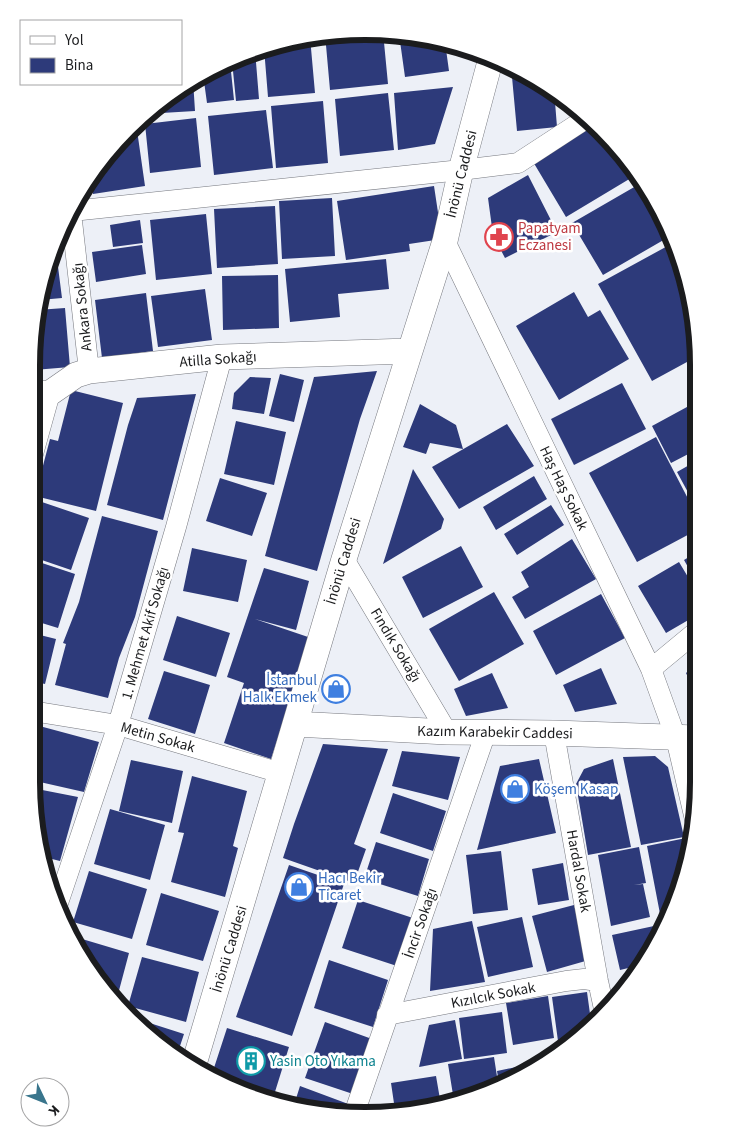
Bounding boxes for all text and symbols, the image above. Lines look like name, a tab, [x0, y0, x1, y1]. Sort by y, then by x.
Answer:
legend	[20, 20, 182, 85]
text: Yol	[64, 30, 84, 51]
text: Bina	[65, 55, 93, 76]
street label: İnönü Caddesi	[440, 128, 483, 220]
place label: Papatyam Eczanesi	[518, 218, 581, 256]
pharmacy icon: Papatyam Eczanesi	[484, 222, 514, 252]
street label: Ankara Sokağı	[67, 262, 98, 352]
street label: Atilla Sokağı	[179, 346, 257, 373]
street label: Haş Haş Sokak	[534, 442, 593, 535]
street label: İnönü Caddesi	[320, 515, 367, 607]
street label: 1. Mehmet Akif Sokağı	[116, 564, 175, 702]
street label: Fındık Sokağı	[365, 604, 426, 687]
place label: İstanbul Halk Ekmek	[243, 670, 318, 708]
shop icon: İstanbul Halk Ekmek	[321, 674, 351, 704]
street label: Metin Sokak	[118, 717, 198, 758]
street label: Kazım Karabekir Caddesi	[417, 721, 573, 744]
shop icon: Köşem Kasap	[500, 774, 530, 804]
place label: Köşem Kasap	[534, 779, 618, 800]
street label: Hardal Sokak	[561, 828, 596, 915]
place label: Hacı Bekir Ticaret	[318, 868, 382, 906]
shop icon: Hacı Bekir Ticaret	[284, 872, 314, 902]
street label: İncir Sokağı	[399, 885, 442, 961]
street label: İnönü Caddesi	[206, 903, 253, 995]
street label: Kızılcık Sokak	[449, 977, 538, 1014]
building icon: Yasin Oto Yıkama	[236, 1046, 266, 1076]
place label: Yasin Oto Yıkama	[269, 1051, 376, 1072]
north arrow	[20, 1077, 70, 1127]
text: K	[43, 1100, 64, 1120]

